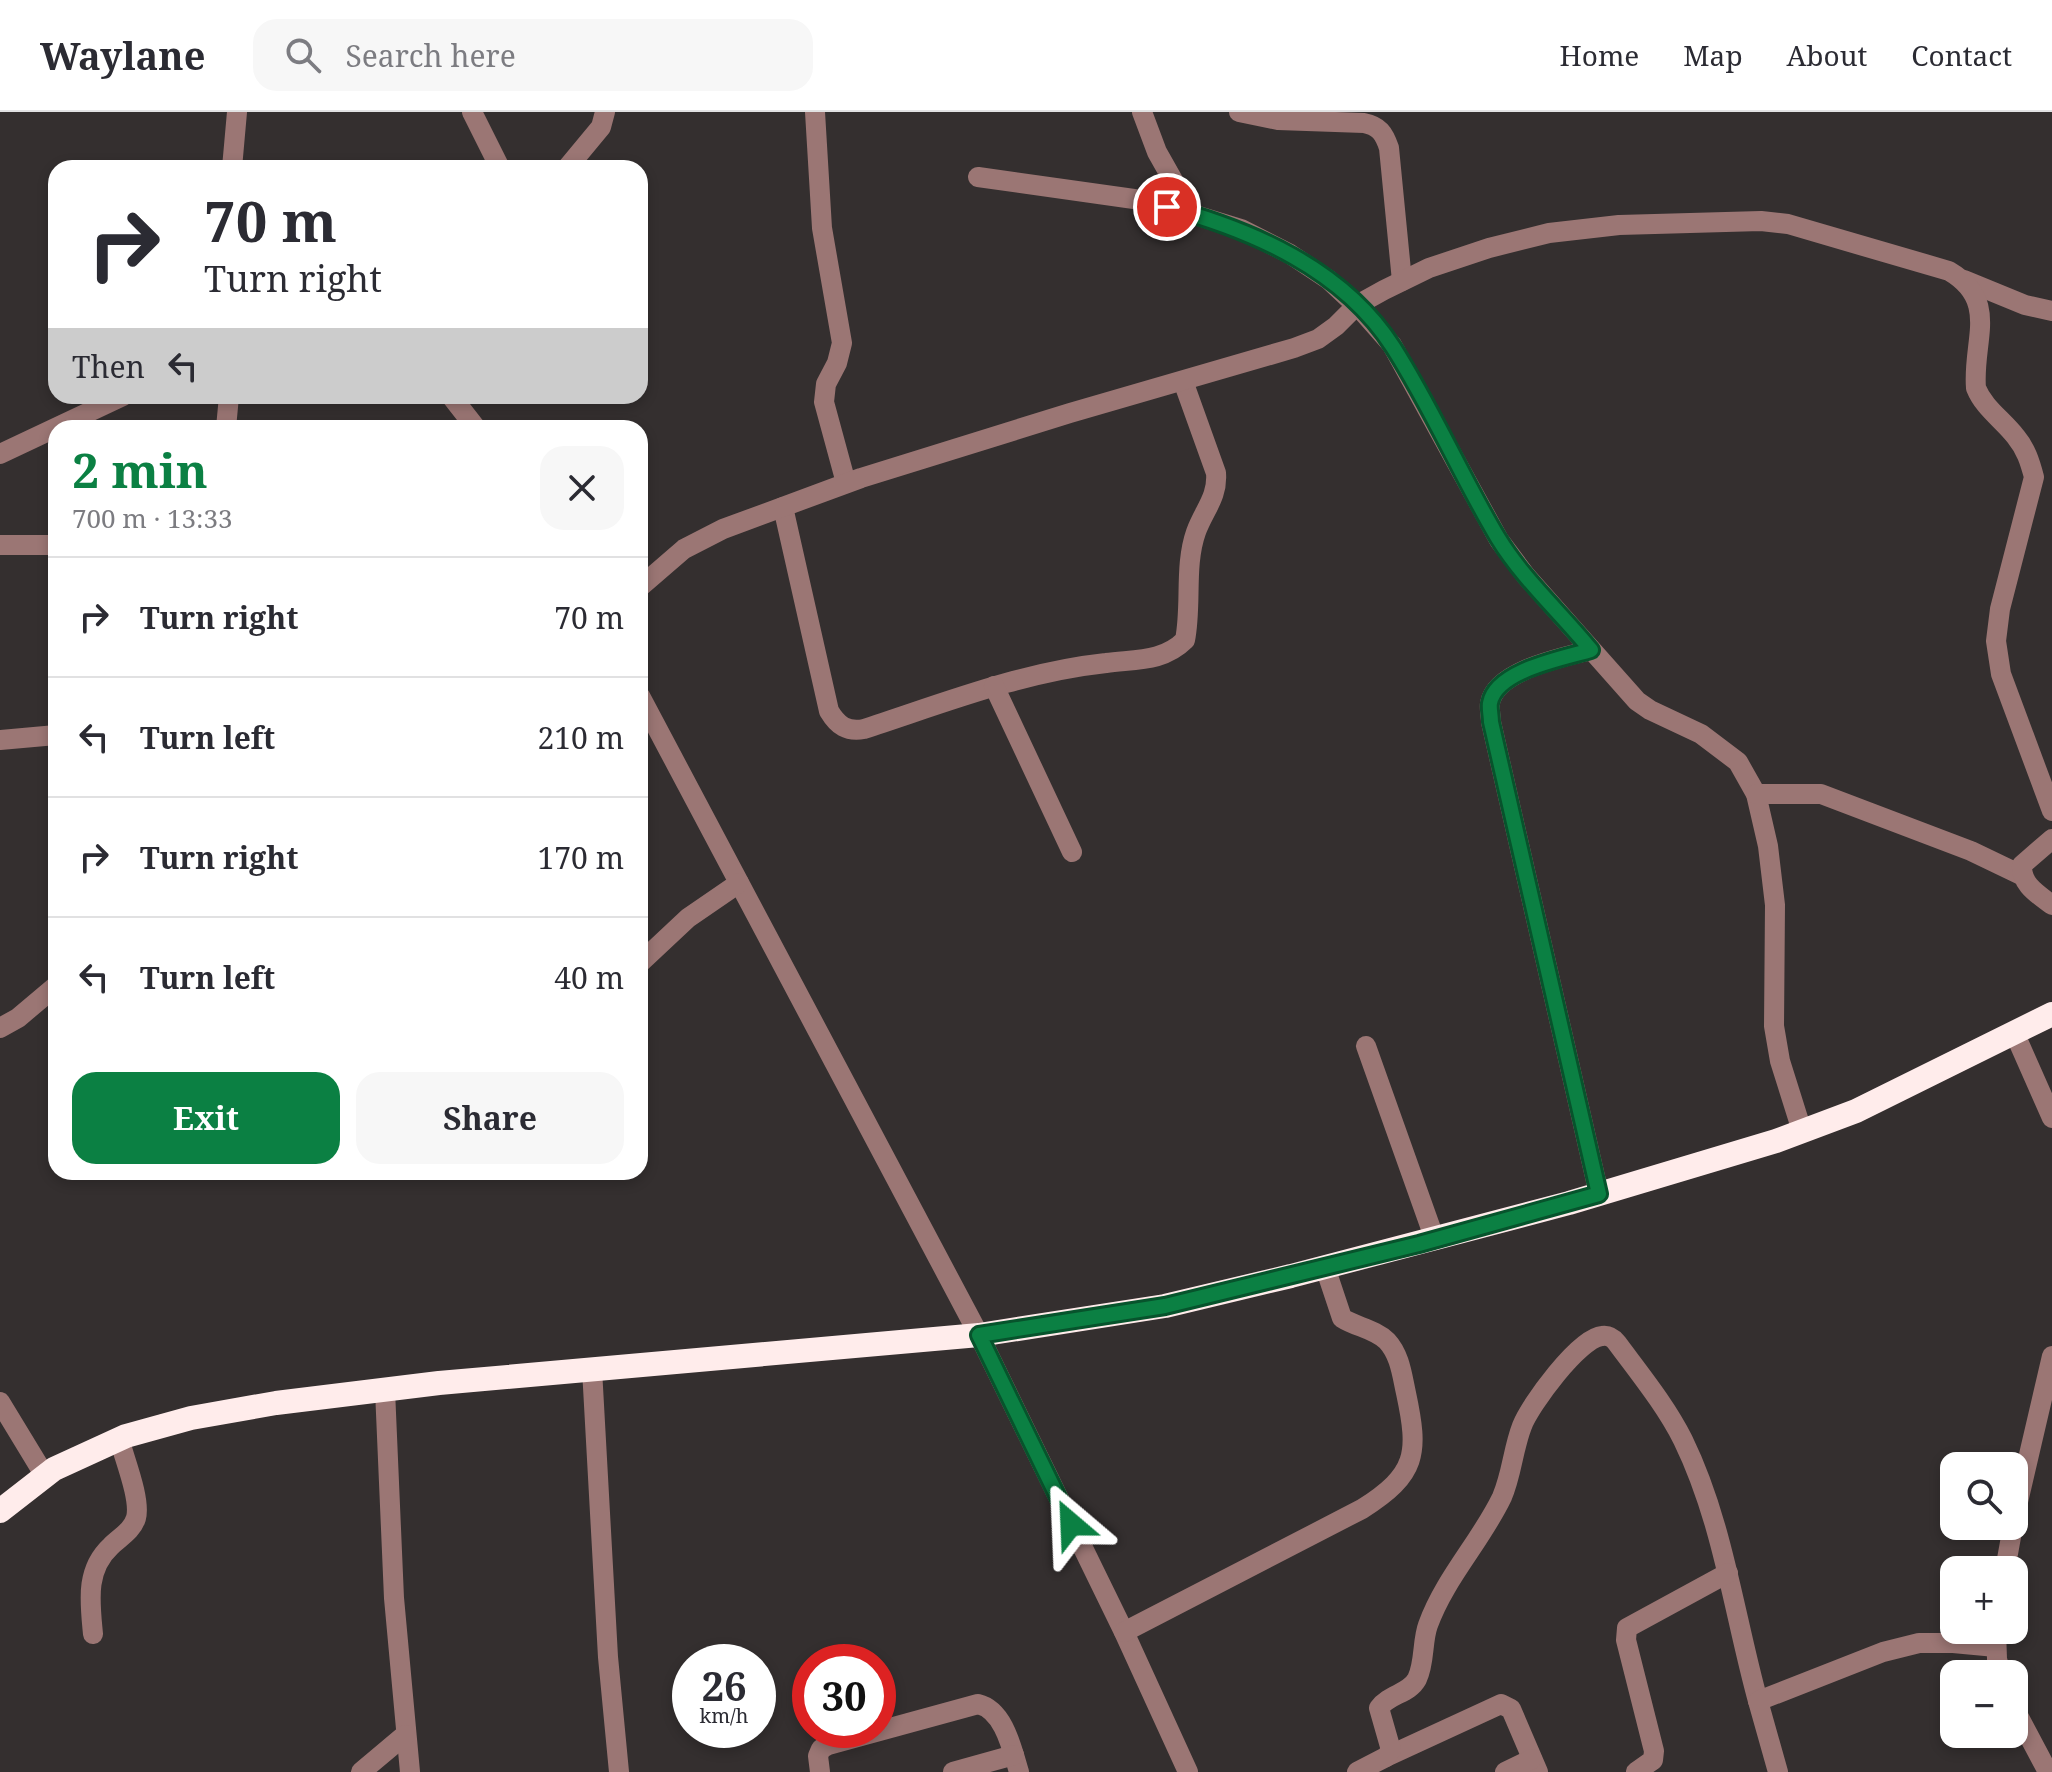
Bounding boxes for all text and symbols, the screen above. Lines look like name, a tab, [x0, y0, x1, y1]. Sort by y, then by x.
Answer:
search box	[253, 19, 813, 91]
text: Waylane	[40, 29, 205, 81]
icon: search	[281, 33, 325, 77]
text: Search here	[345, 35, 516, 76]
text: Home	[1560, 36, 1639, 74]
text: Map	[1683, 36, 1743, 74]
text: About	[1787, 36, 1867, 74]
text: Contact	[1911, 36, 2012, 74]
pin	[1133, 173, 1201, 241]
text: 70 m	[204, 182, 337, 258]
icon: arrive	[1145, 185, 1189, 229]
icon: right	[72, 192, 176, 296]
text: Turn right	[204, 254, 382, 303]
icon: left	[161, 344, 205, 388]
text: Then	[72, 346, 145, 387]
text: 2 min	[72, 437, 208, 502]
button: close	[540, 446, 624, 530]
text: 700 m · 13:33	[72, 500, 233, 536]
icon: right	[72, 595, 116, 639]
text: Turn right	[140, 597, 298, 638]
text: 70 m	[554, 597, 624, 638]
icon: left	[72, 715, 116, 759]
text: Turn left	[140, 717, 275, 758]
text: 210 m	[538, 717, 624, 758]
icon: right	[72, 835, 116, 879]
text: Turn right	[140, 837, 298, 878]
text: 170 m	[538, 837, 624, 878]
icon: left	[72, 955, 116, 999]
text: Turn left	[140, 957, 275, 998]
text: 40 m	[554, 957, 624, 998]
button: Exit	[72, 1072, 340, 1164]
button: Share	[356, 1072, 624, 1164]
map controls	[1940, 1452, 2028, 1748]
button: search	[1940, 1452, 2028, 1540]
position arrow	[1029, 1482, 1113, 1566]
button: +	[1940, 1556, 2028, 1644]
speed limit sign: 30	[792, 1644, 896, 1748]
text: 26	[701, 1658, 747, 1713]
button: −	[1940, 1660, 2028, 1748]
text: km/h	[699, 1702, 749, 1729]

